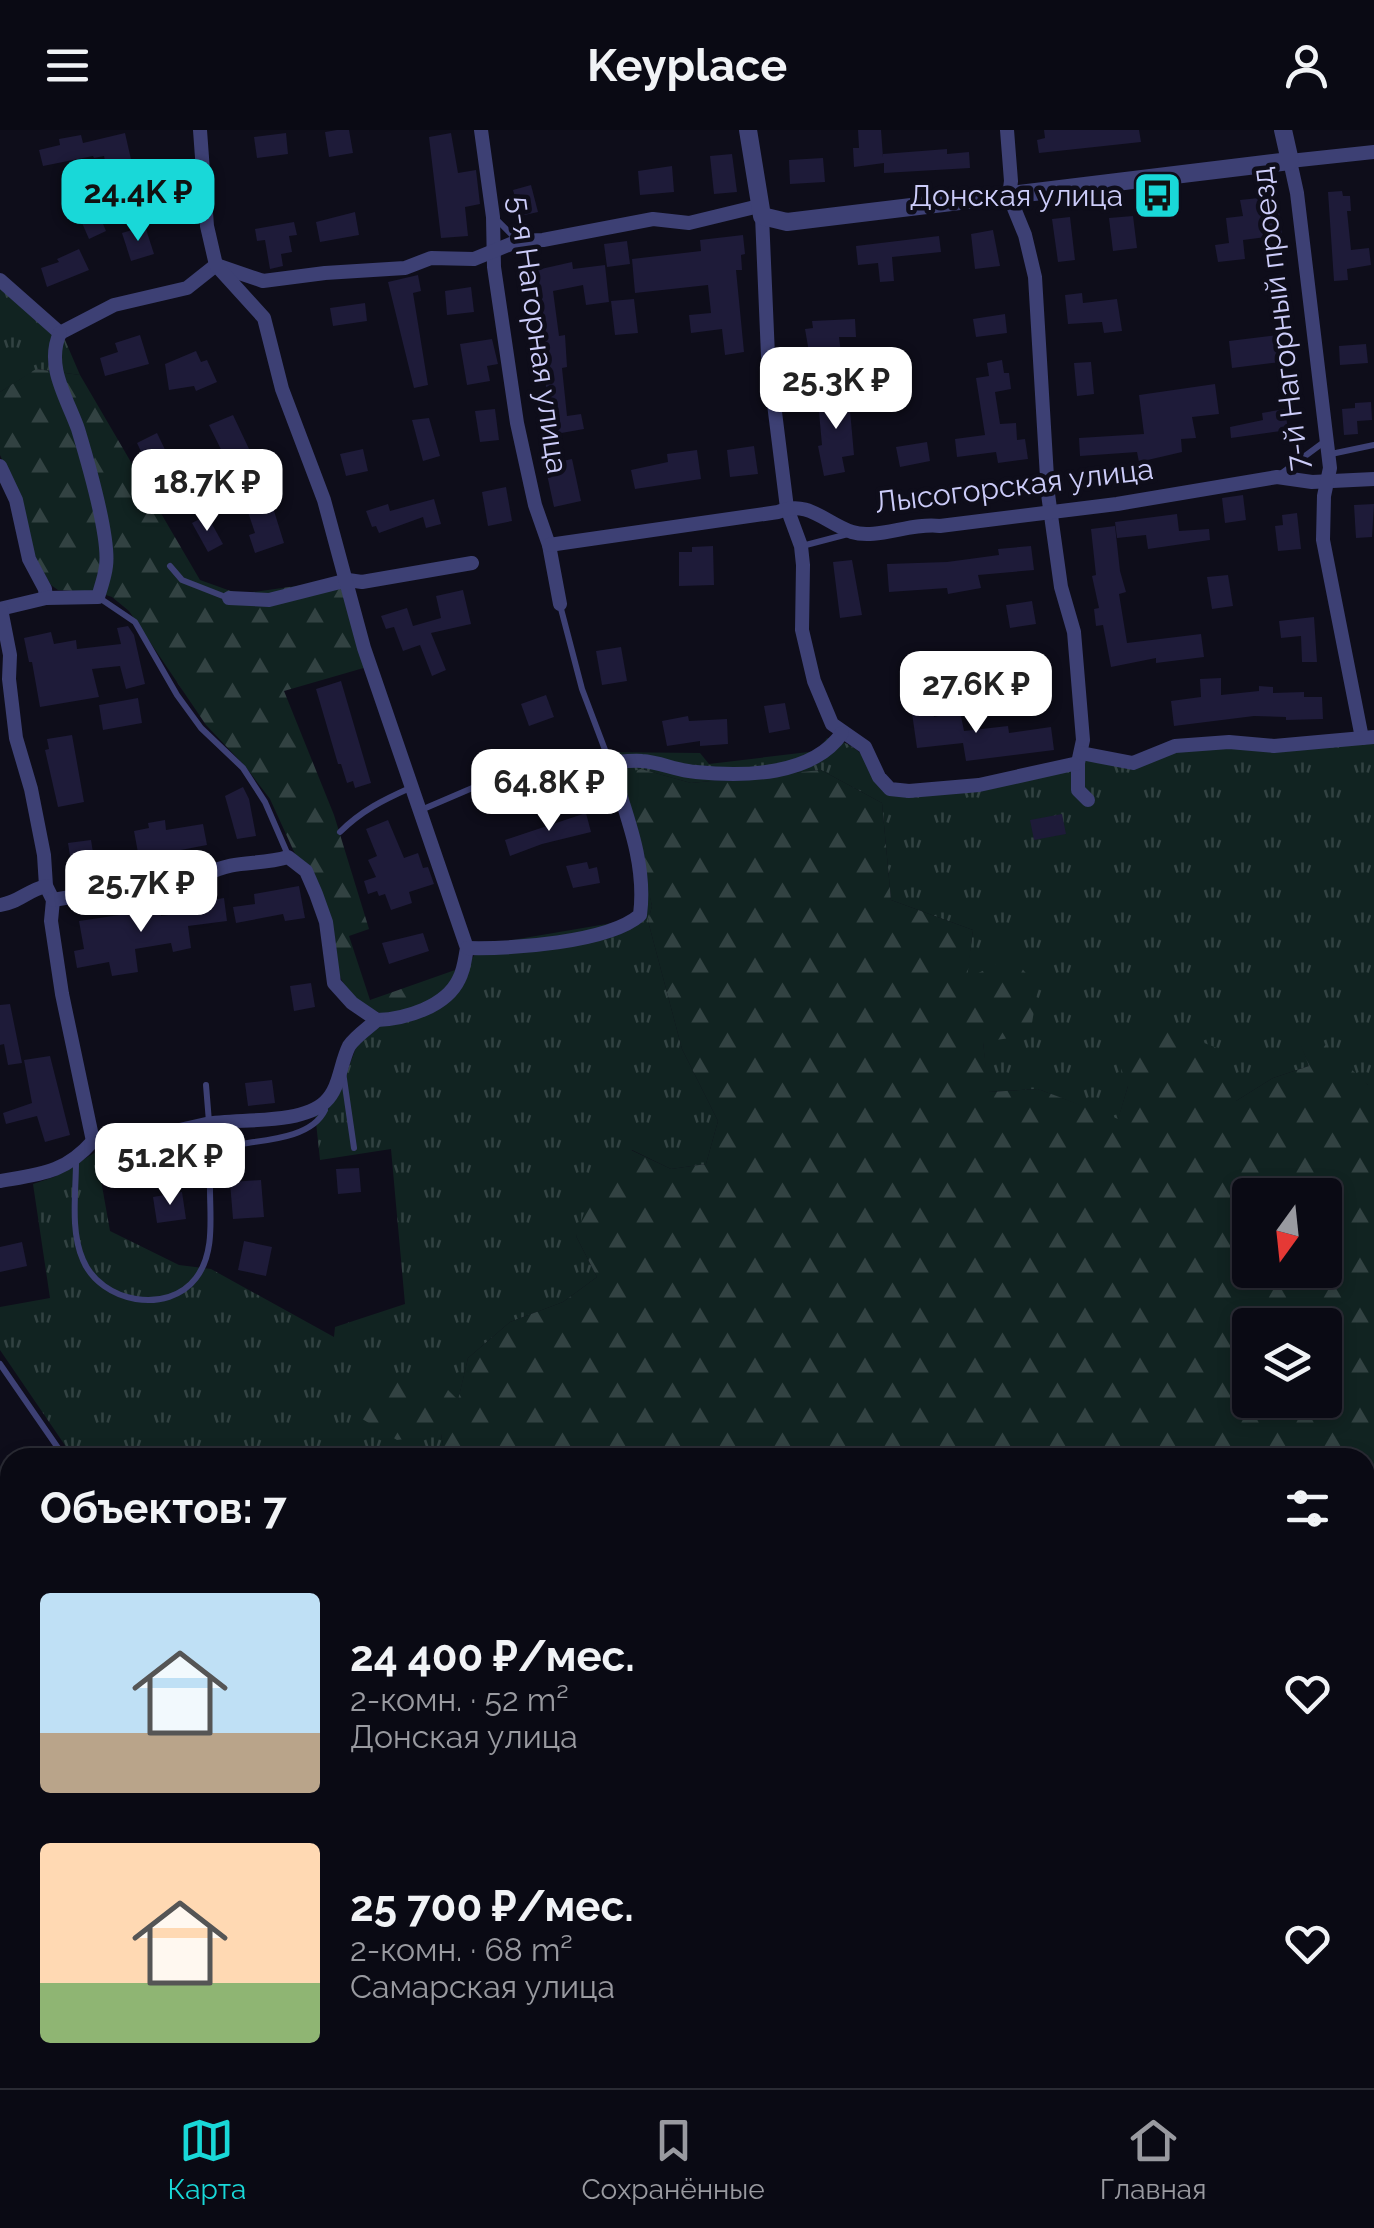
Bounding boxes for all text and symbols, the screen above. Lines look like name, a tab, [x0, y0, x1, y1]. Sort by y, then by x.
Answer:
icon: menu	[40, 38, 95, 93]
icon: person	[1279, 38, 1334, 93]
text: Keyplace	[587, 39, 787, 92]
pin: 24.4K ₽	[46, 159, 230, 244]
street label: 7-й Нагорный проезд	[1244, 165, 1315, 473]
bus stop icon: Донская улица	[1132, 170, 1184, 222]
text: 24.4K ₽	[83, 173, 193, 210]
place label: Донская улица	[910, 178, 1123, 213]
street label: 5-я Нагорная улица	[502, 194, 575, 476]
pin: 25.3K ₽	[744, 347, 928, 432]
text: 25.3K ₽	[782, 361, 890, 398]
pin: 18.7K ₽	[115, 449, 299, 534]
street label: Лысогорская улица	[873, 451, 1155, 520]
text: 18.7K ₽	[154, 463, 260, 500]
pin: 27.6K ₽	[884, 651, 1068, 736]
text: 27.6K ₽	[922, 665, 1030, 702]
pin: 64.8K ₽	[457, 749, 641, 834]
text: 64.8K ₽	[493, 763, 605, 800]
pin: 25.7K ₽	[49, 850, 233, 935]
text: 25.7K ₽	[87, 864, 195, 901]
pin: 51.2K ₽	[78, 1123, 262, 1208]
text: 51.2K ₽	[117, 1137, 223, 1174]
north arrow	[1232, 1178, 1342, 1288]
map controls	[1232, 1178, 1342, 1418]
button: layers	[1232, 1308, 1342, 1418]
icon: filters	[1280, 1481, 1335, 1536]
text: Объектов: 7	[40, 1484, 287, 1533]
text: 24 400 ₽/мес.	[350, 1632, 635, 1681]
icon: home	[120, 1633, 240, 1753]
icon: heart	[1280, 1666, 1335, 1721]
text: 2-комн. · 52 m²	[350, 1681, 569, 1718]
text: Донская улица	[350, 1718, 578, 1755]
text: 25 700 ₽/мес.	[350, 1882, 634, 1931]
icon: home	[120, 1883, 240, 2003]
icon: heart	[1280, 1916, 1335, 1971]
text: 2-комн. · 68 m²	[350, 1931, 573, 1968]
text: Самарская улица	[350, 1968, 615, 2005]
tab: Карта	[168, 2113, 246, 2206]
tab: Сохранённые	[581, 2113, 765, 2206]
tab: Главная	[1100, 2113, 1206, 2206]

